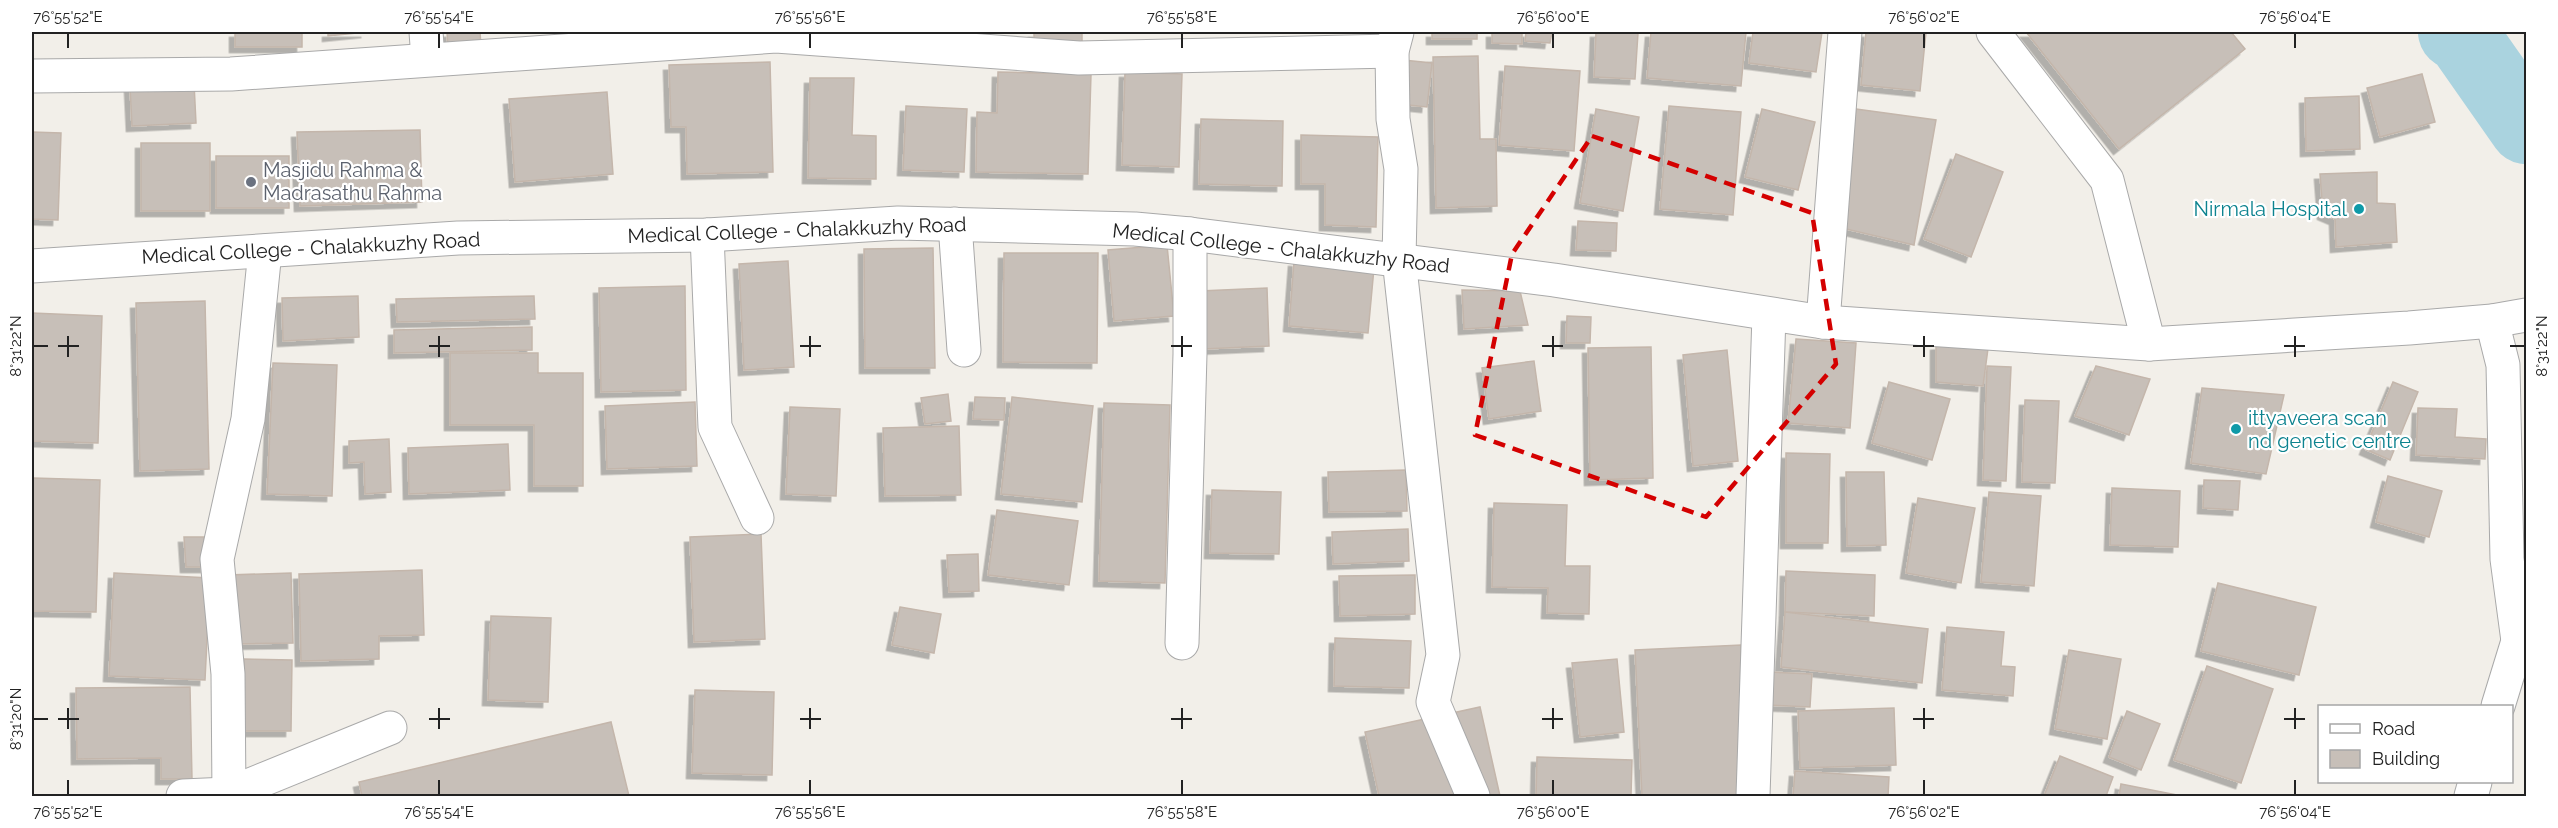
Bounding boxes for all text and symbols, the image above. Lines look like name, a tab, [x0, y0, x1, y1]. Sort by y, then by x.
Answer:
text: 76°55'52"E	[33, 8, 103, 26]
text: 76°55'54"E	[404, 8, 474, 26]
text: 76°55'56"E	[775, 8, 845, 26]
text: 76°55'58"E	[1147, 8, 1217, 26]
text: 76°56'00"E	[1517, 8, 1589, 26]
text: 76°56'02"E	[1888, 8, 1960, 26]
text: 76°56'04"E	[2259, 8, 2331, 26]
place label: Masjidu Rahma & Madrasathu Rahma	[263, 158, 442, 205]
marker: Masjidu Rahma & Madrasathu Rahma	[244, 175, 258, 189]
place label: Nirmala Hospital	[2194, 197, 2348, 221]
marker: Nirmala Hospital	[2352, 202, 2366, 216]
street label: Medical College - Chalakkuzhy Road	[627, 212, 967, 248]
street label: Medical College - Chalakkuzhy Road	[1111, 218, 1451, 278]
street label: Medical College - Chalakkuzhy Road	[141, 227, 481, 269]
text: 8°31'22"N	[7, 315, 25, 377]
text: 8°31'22"N	[2533, 315, 2551, 377]
place label: ittyaveera scan nd genetic centre	[2248, 406, 2411, 453]
marker: ittyaveera scan nd genetic centre	[2229, 422, 2243, 436]
text: 8°31'20"N	[7, 688, 25, 750]
legend	[2318, 705, 2513, 783]
text: Road	[2372, 718, 2415, 739]
text: Building	[2372, 748, 2440, 769]
text: 76°55'52"E	[33, 803, 103, 821]
text: 76°55'54"E	[404, 803, 474, 821]
text: 76°55'56"E	[775, 803, 845, 821]
text: 76°55'58"E	[1147, 803, 1217, 821]
text: 76°56'00"E	[1517, 803, 1589, 821]
text: 76°56'02"E	[1888, 803, 1960, 821]
text: 76°56'04"E	[2259, 803, 2331, 821]

